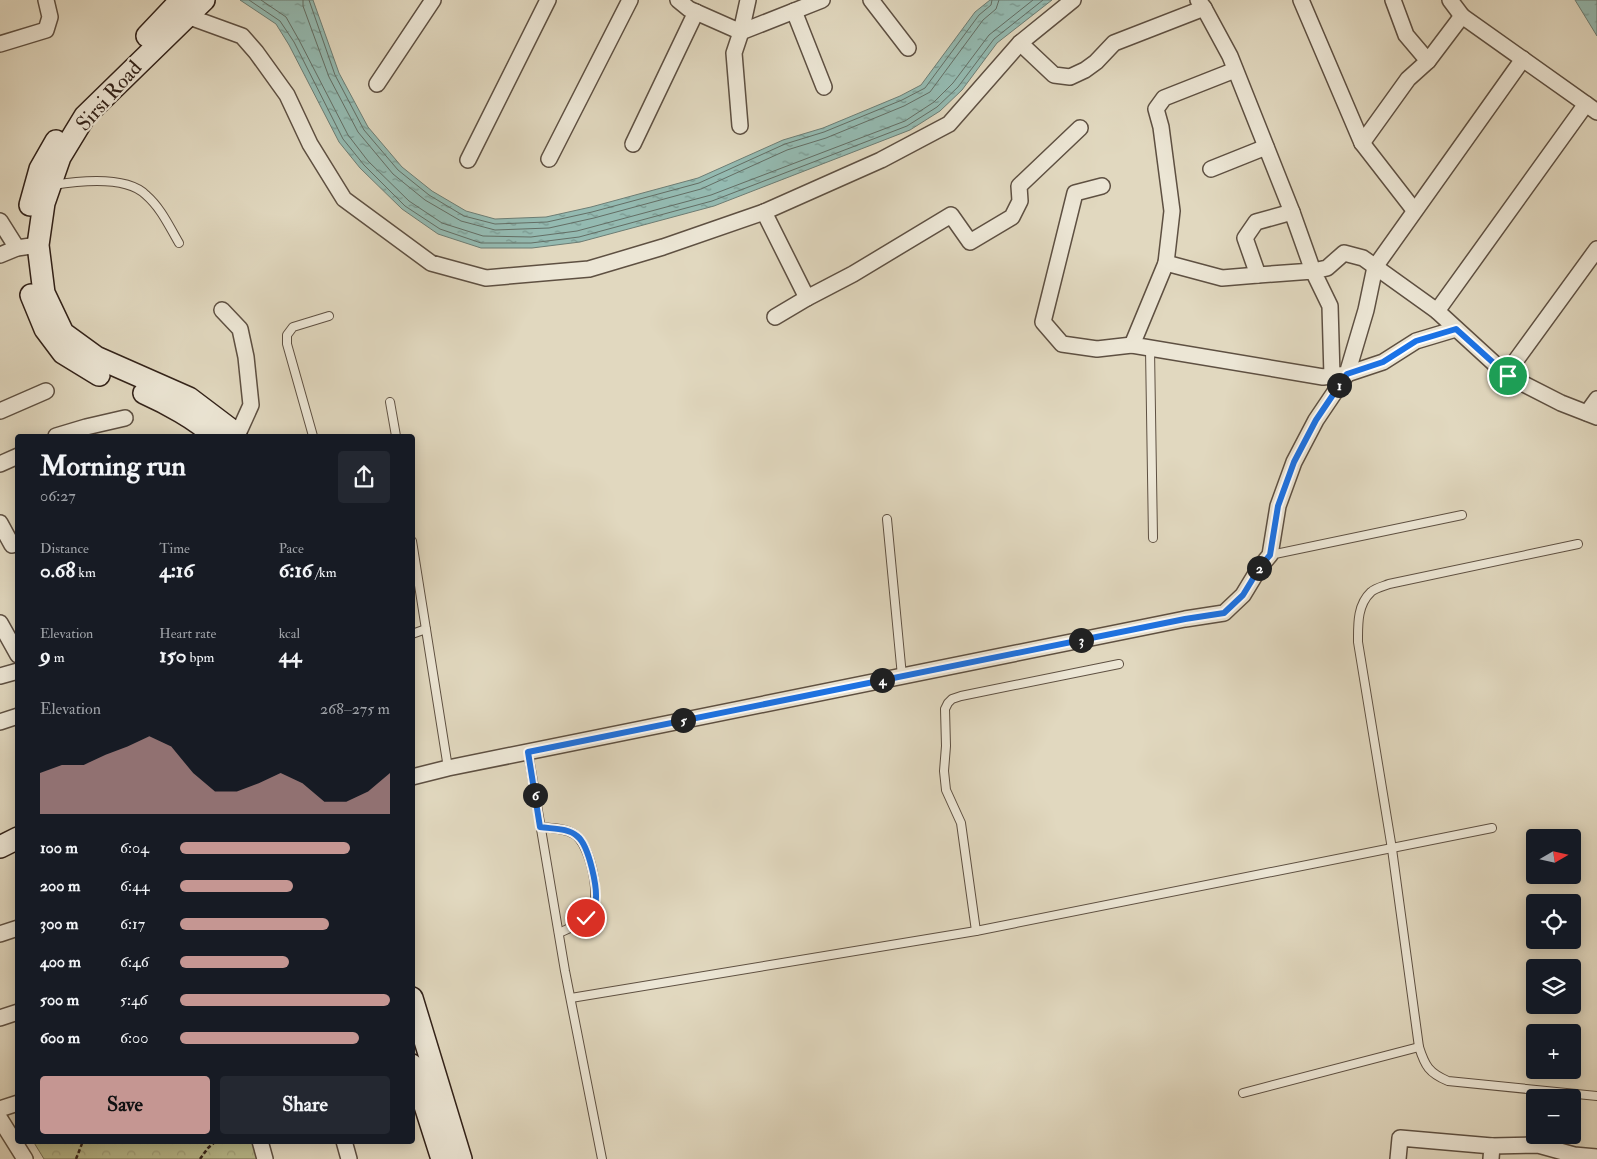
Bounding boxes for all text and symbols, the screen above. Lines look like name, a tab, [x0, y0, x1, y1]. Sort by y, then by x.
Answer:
street label: Sirsi Road	[70, 54, 148, 137]
pin	[1487, 355, 1529, 397]
icon: arrive	[1494, 362, 1522, 390]
pin: 1	[1326, 372, 1352, 398]
text: 1	[1337, 377, 1342, 394]
text: Morning run	[40, 449, 186, 484]
button: share	[338, 451, 390, 503]
text: 06:27	[40, 486, 76, 506]
text: Distance	[40, 540, 89, 557]
text: Time	[159, 540, 190, 557]
text: Pace	[279, 540, 304, 557]
pin: 2	[1246, 556, 1272, 580]
text: 0.68	[40, 557, 75, 584]
text: 4:16	[159, 557, 194, 584]
text: 6:16	[279, 557, 312, 584]
text: 2	[1256, 560, 1263, 577]
text: km	[75, 564, 96, 581]
text: /km	[312, 564, 337, 581]
text: Elevation	[40, 625, 93, 642]
text: Heart rate	[159, 625, 216, 642]
text: kcal	[279, 625, 300, 642]
pin: 3	[1068, 628, 1094, 652]
text: 3	[1079, 632, 1084, 649]
text: 9	[40, 642, 51, 669]
text: 150	[159, 642, 187, 669]
text: 44	[279, 642, 301, 669]
text: m	[51, 649, 65, 666]
text: bpm	[187, 649, 214, 666]
pin: 4	[870, 668, 894, 692]
text: 4	[879, 672, 886, 689]
text: Elevation	[40, 699, 101, 719]
text: 268–275 m	[320, 699, 390, 719]
pin: 5	[670, 708, 696, 732]
text: 5	[680, 712, 687, 729]
pin: 6	[522, 782, 548, 808]
text: 6	[532, 787, 539, 804]
north arrow	[1526, 829, 1581, 884]
map controls	[1526, 829, 1581, 1144]
text: 100 m	[40, 838, 78, 858]
text: 6:04	[120, 838, 149, 858]
text: 200 m	[40, 876, 80, 896]
text: 6:44	[120, 876, 149, 896]
button: locate	[1526, 894, 1581, 949]
pin	[565, 897, 607, 939]
icon: check	[572, 904, 600, 932]
text: 300 m	[40, 914, 78, 934]
text: 6:17	[120, 914, 145, 934]
text: 400 m	[40, 952, 81, 972]
text: 6:46	[120, 952, 149, 972]
button: layers	[1526, 959, 1581, 1014]
text: 500 m	[40, 990, 79, 1010]
text: 5:46	[120, 990, 148, 1010]
button: +	[1526, 1024, 1581, 1079]
text: 600 m	[40, 1028, 80, 1048]
text: 6:00	[120, 1028, 148, 1048]
button: Save	[40, 1076, 210, 1134]
button: Share	[220, 1076, 390, 1134]
button: −	[1526, 1089, 1581, 1144]

